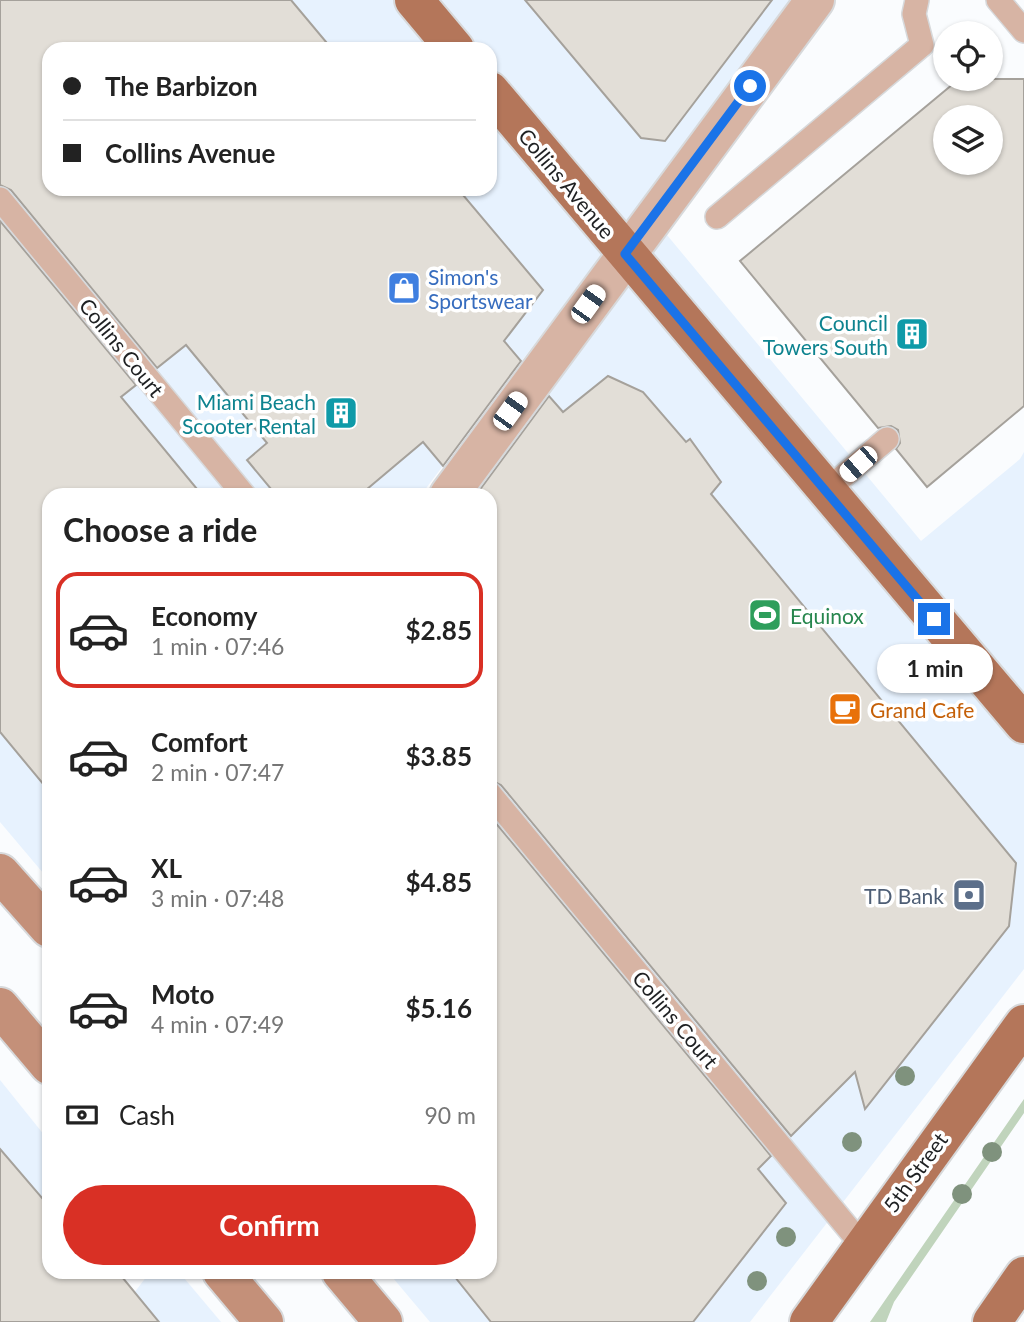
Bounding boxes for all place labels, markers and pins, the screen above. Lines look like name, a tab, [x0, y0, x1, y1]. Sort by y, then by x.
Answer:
place label: Simon's Sportswear	[428, 264, 533, 313]
shop icon: Simon's Sportswear	[385, 269, 423, 307]
place label: Council Towers South	[763, 310, 888, 359]
building icon: Council Towers South	[893, 315, 931, 353]
place label: Miami Beach Scooter Rental	[182, 389, 316, 438]
building icon: Miami Beach Scooter Rental	[322, 394, 360, 432]
sports icon: Equinox	[746, 596, 784, 634]
place label: Equinox	[790, 603, 864, 628]
cafe icon: Grand Cafe	[826, 690, 864, 728]
place label: Grand Cafe	[870, 697, 974, 722]
bank icon: TD Bank	[950, 876, 988, 914]
place label: TD Bank	[864, 883, 944, 908]

